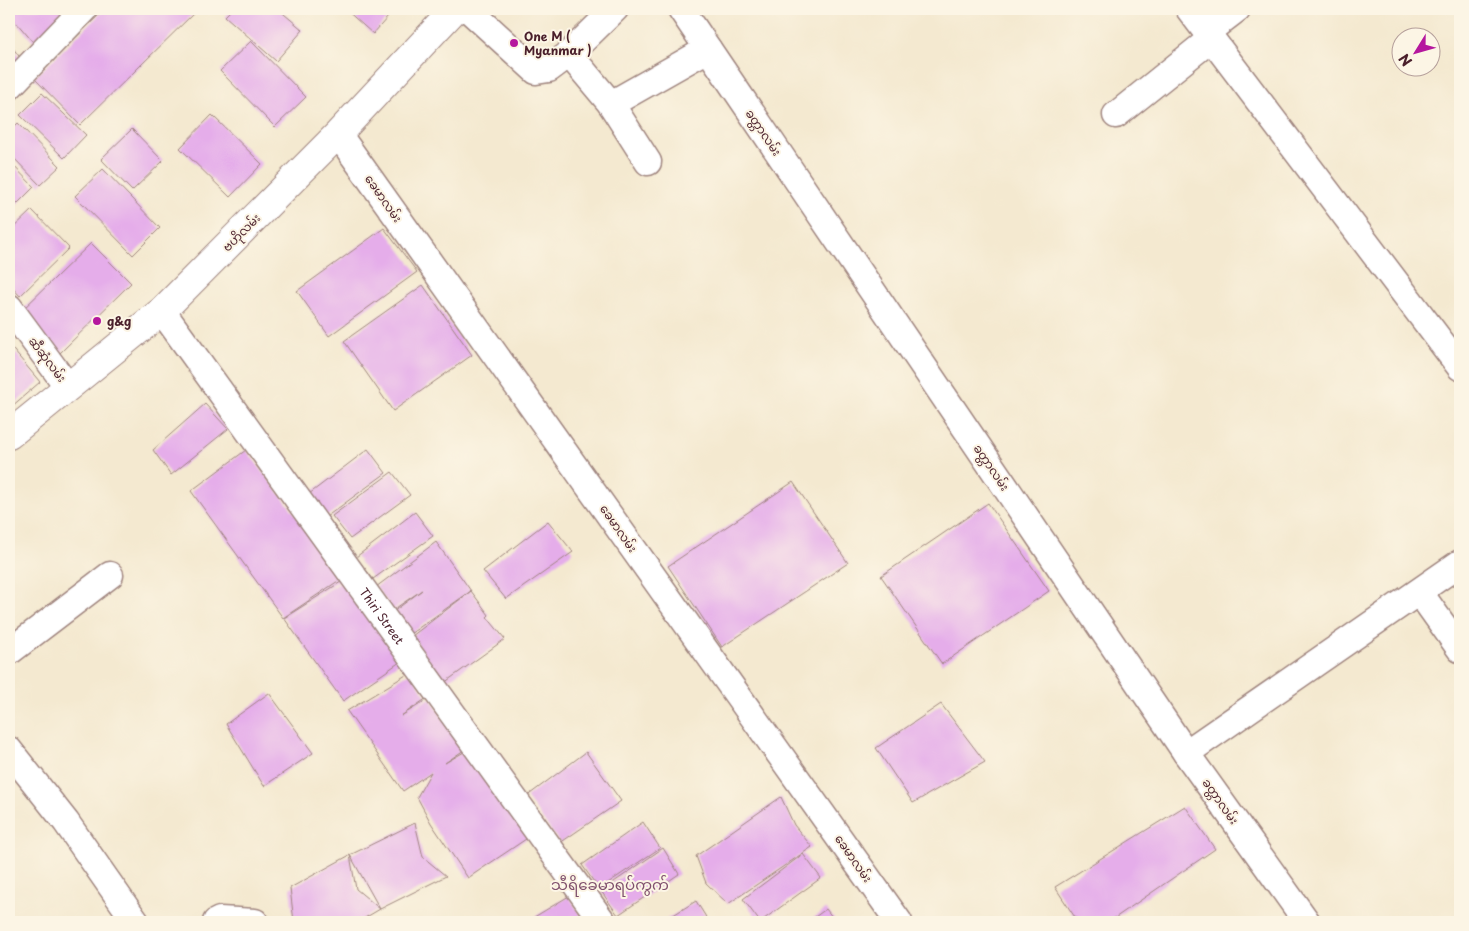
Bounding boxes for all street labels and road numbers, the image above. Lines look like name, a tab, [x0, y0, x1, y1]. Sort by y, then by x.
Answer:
street label: ခတ္တာလမ်း	[740, 105, 786, 160]
street label: ခေမာလမ်း	[361, 170, 407, 226]
street label: ဗဟိုလမ်း	[218, 209, 266, 257]
street label: ဆီဆုံလမ်း	[23, 332, 71, 387]
street label: ခတ္တာလမ်း	[968, 440, 1014, 495]
street label: ခေမာလမ်း	[596, 500, 642, 556]
street label: Thiri Street	[355, 584, 409, 648]
street label: ခတ္တာလမ်း	[1197, 774, 1244, 829]
street label: ခေမာလမ်း	[831, 830, 877, 886]

